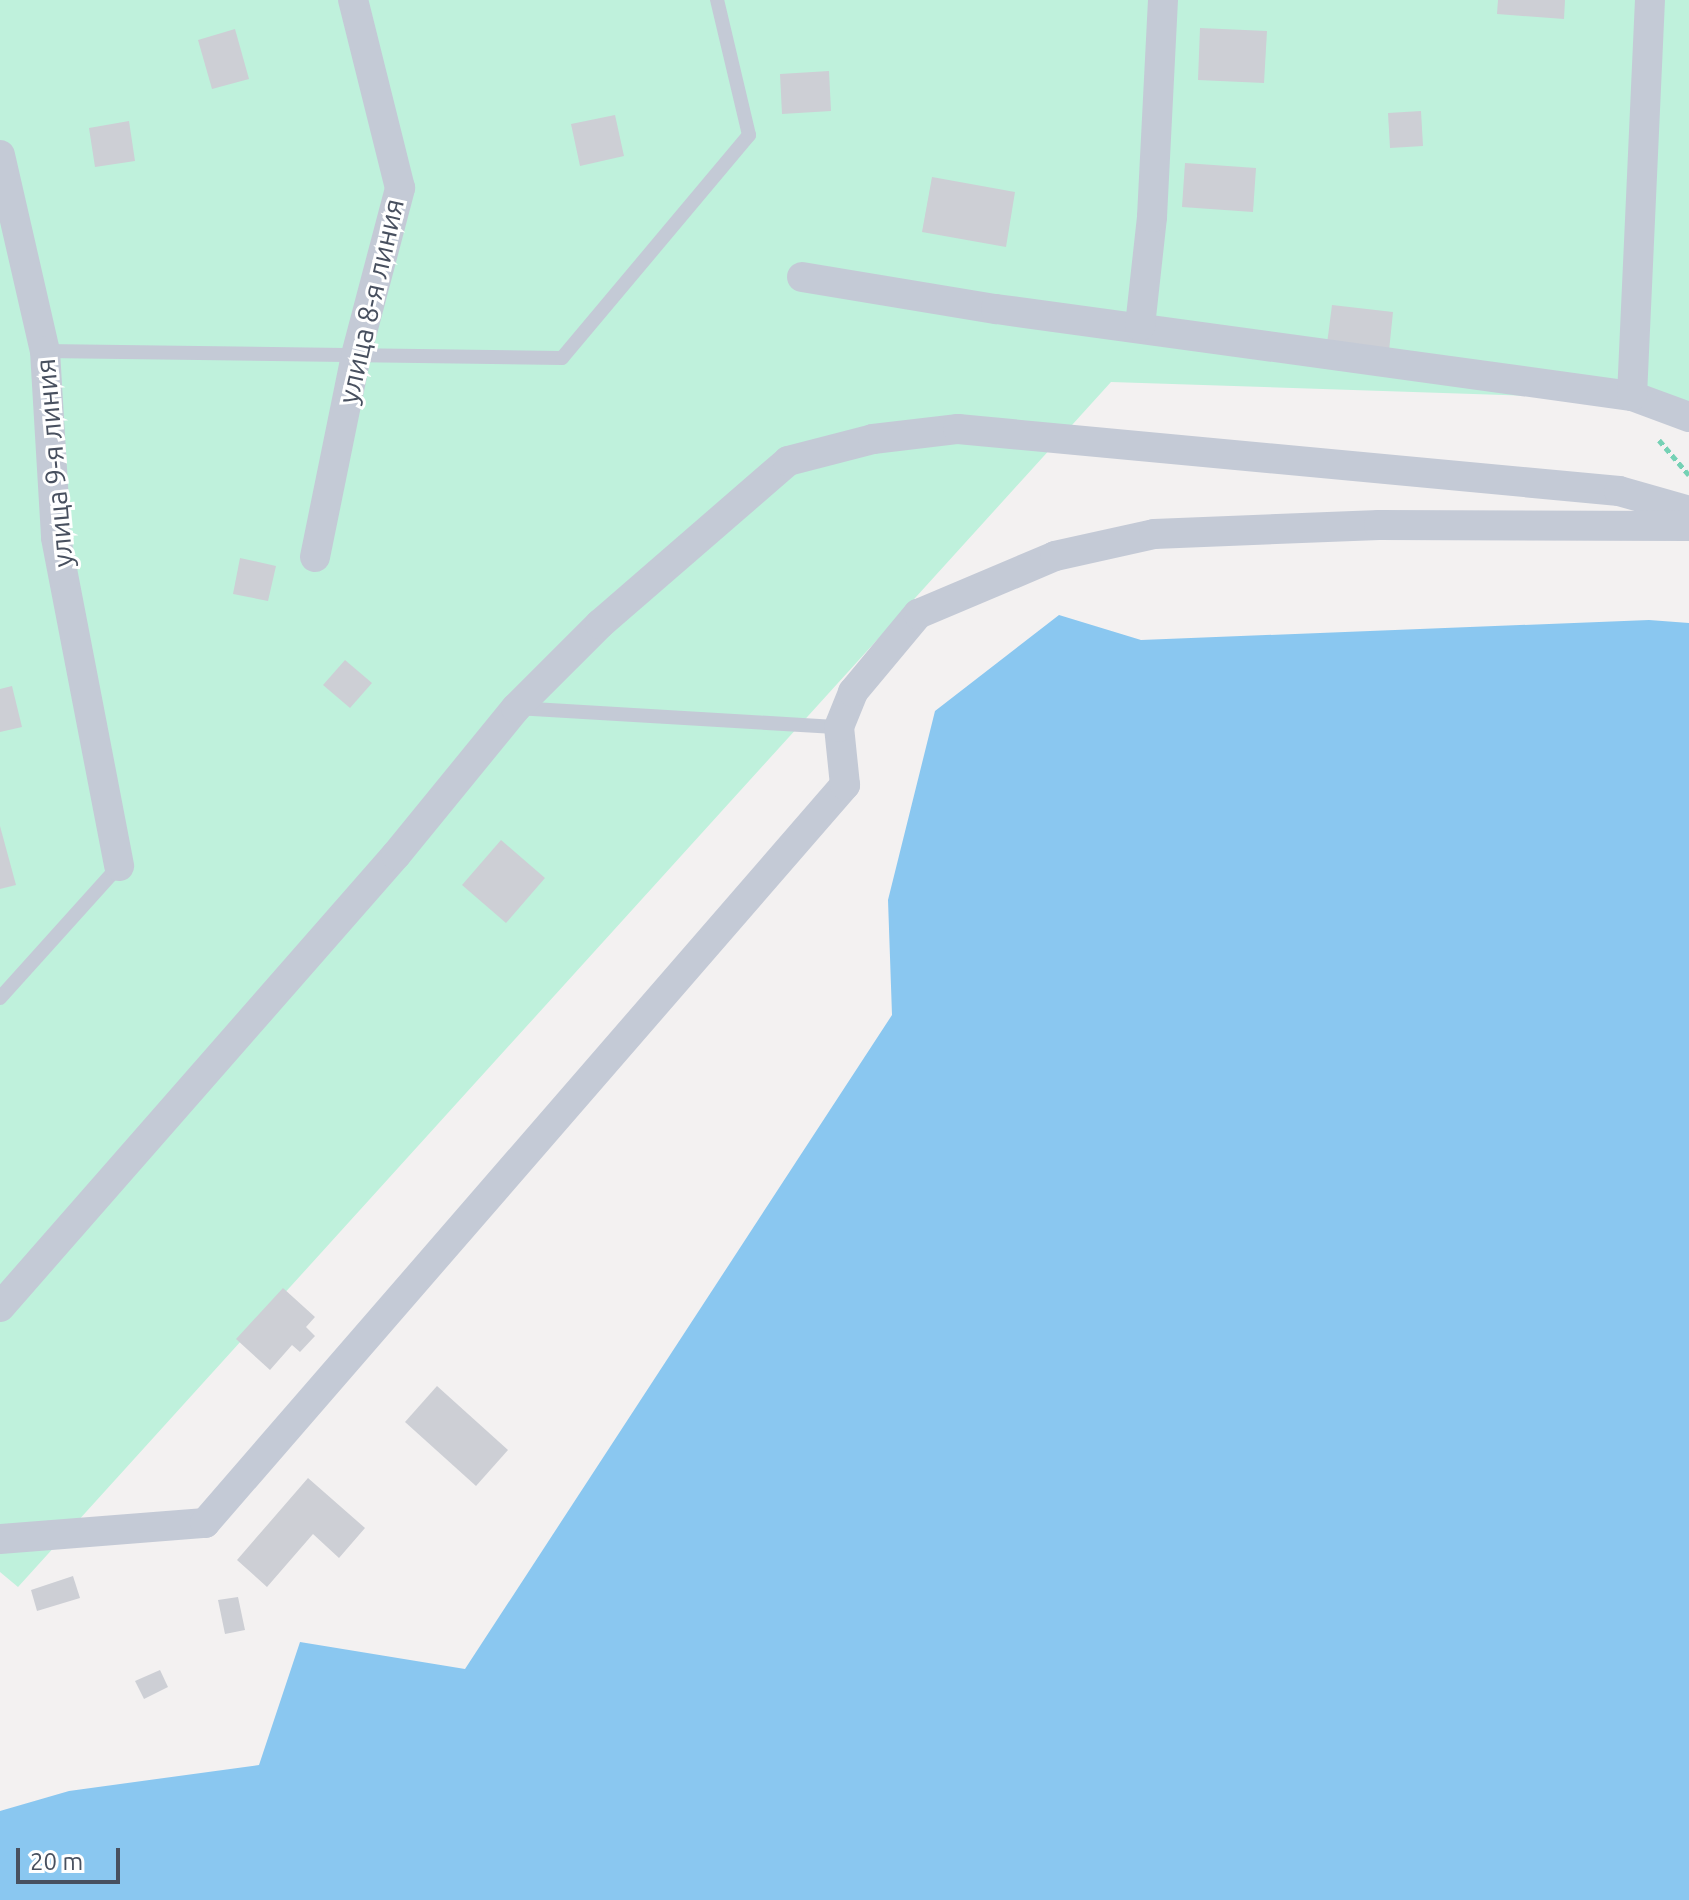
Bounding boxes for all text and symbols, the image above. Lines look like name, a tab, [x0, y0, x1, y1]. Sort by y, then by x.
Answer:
street label: улица 8-я линия	[331, 195, 411, 407]
street label: улица 9-я линия	[28, 357, 80, 569]
scale bar	[20, 1832, 124, 1882]
text: 20 m	[30, 1848, 83, 1875]

